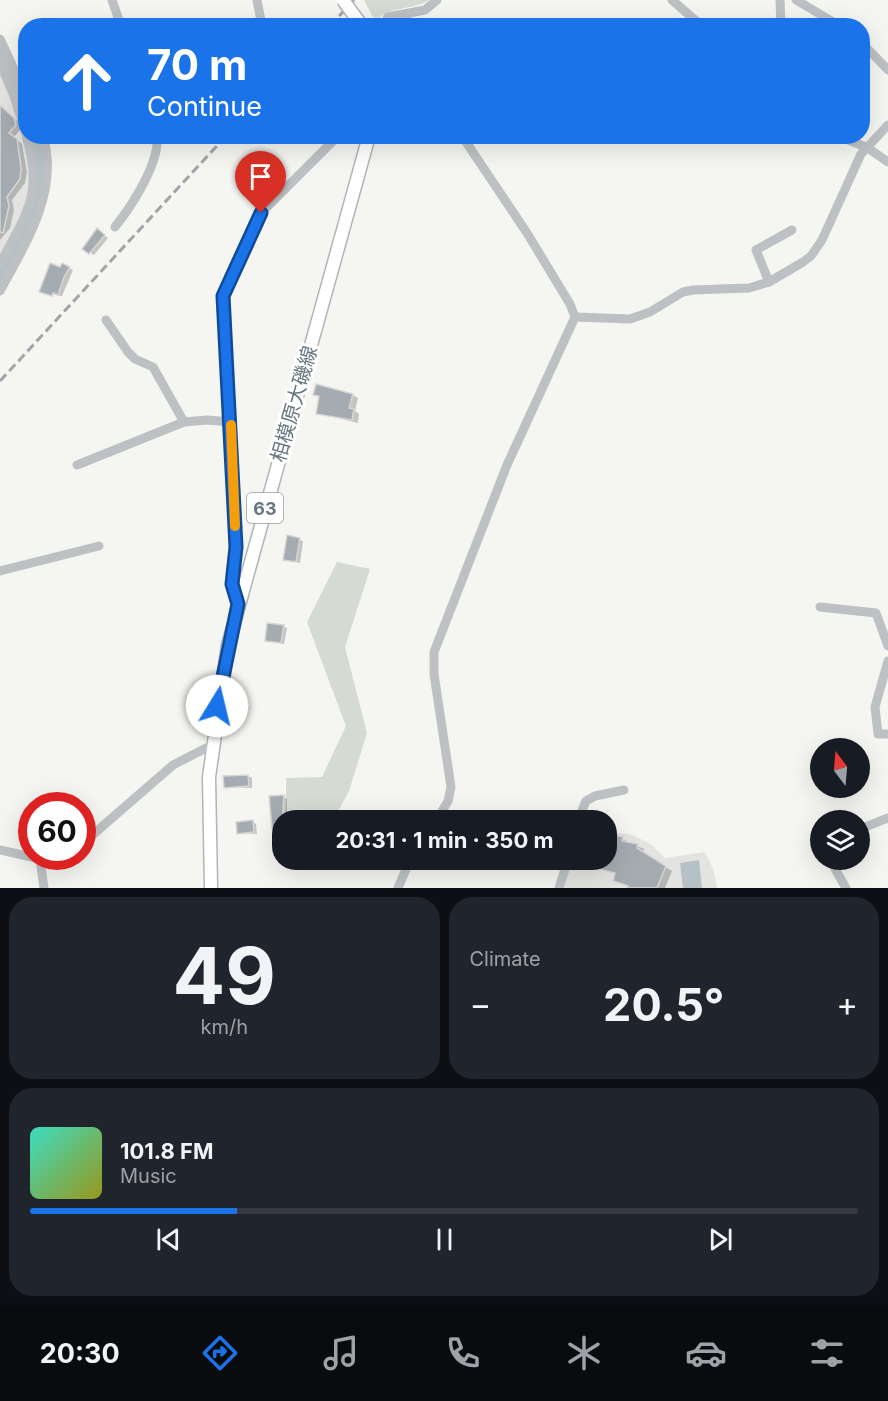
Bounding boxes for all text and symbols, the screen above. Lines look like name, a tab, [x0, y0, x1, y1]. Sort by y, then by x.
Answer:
text: 70 m	[147, 39, 247, 90]
icon: ahead	[48, 42, 126, 120]
text: Continue	[147, 90, 262, 123]
pin	[235, 151, 286, 213]
icon: arrive	[244, 160, 277, 193]
street label: 相模原大磯線	[266, 343, 322, 465]
road number: 63	[247, 493, 283, 523]
position arrow	[185, 674, 249, 738]
north arrow	[810, 738, 870, 798]
map controls	[810, 738, 870, 870]
speed limit sign: 60	[18, 792, 96, 870]
button: layers	[810, 810, 870, 870]
text: 20:31 · 1 min · 350 m	[335, 827, 554, 853]
text: 49	[173, 928, 276, 1023]
text: Climate	[470, 947, 541, 971]
text: 20.5°	[603, 977, 724, 1032]
text: −	[470, 984, 491, 1024]
text: +	[836, 984, 858, 1024]
text: km/h	[200, 1015, 248, 1039]
text: 101.8 FM	[120, 1138, 213, 1164]
text: Music	[120, 1164, 177, 1188]
icon: previous	[152, 1223, 185, 1256]
icon: pause	[428, 1223, 461, 1256]
icon: next	[704, 1223, 737, 1256]
icon: directions	[199, 1332, 241, 1374]
icon: music	[320, 1332, 362, 1374]
icon: phone	[442, 1332, 484, 1374]
icon: climate	[563, 1332, 605, 1374]
icon: car	[685, 1332, 727, 1374]
icon: filters	[806, 1332, 848, 1374]
text: 20:30	[40, 1337, 120, 1370]

